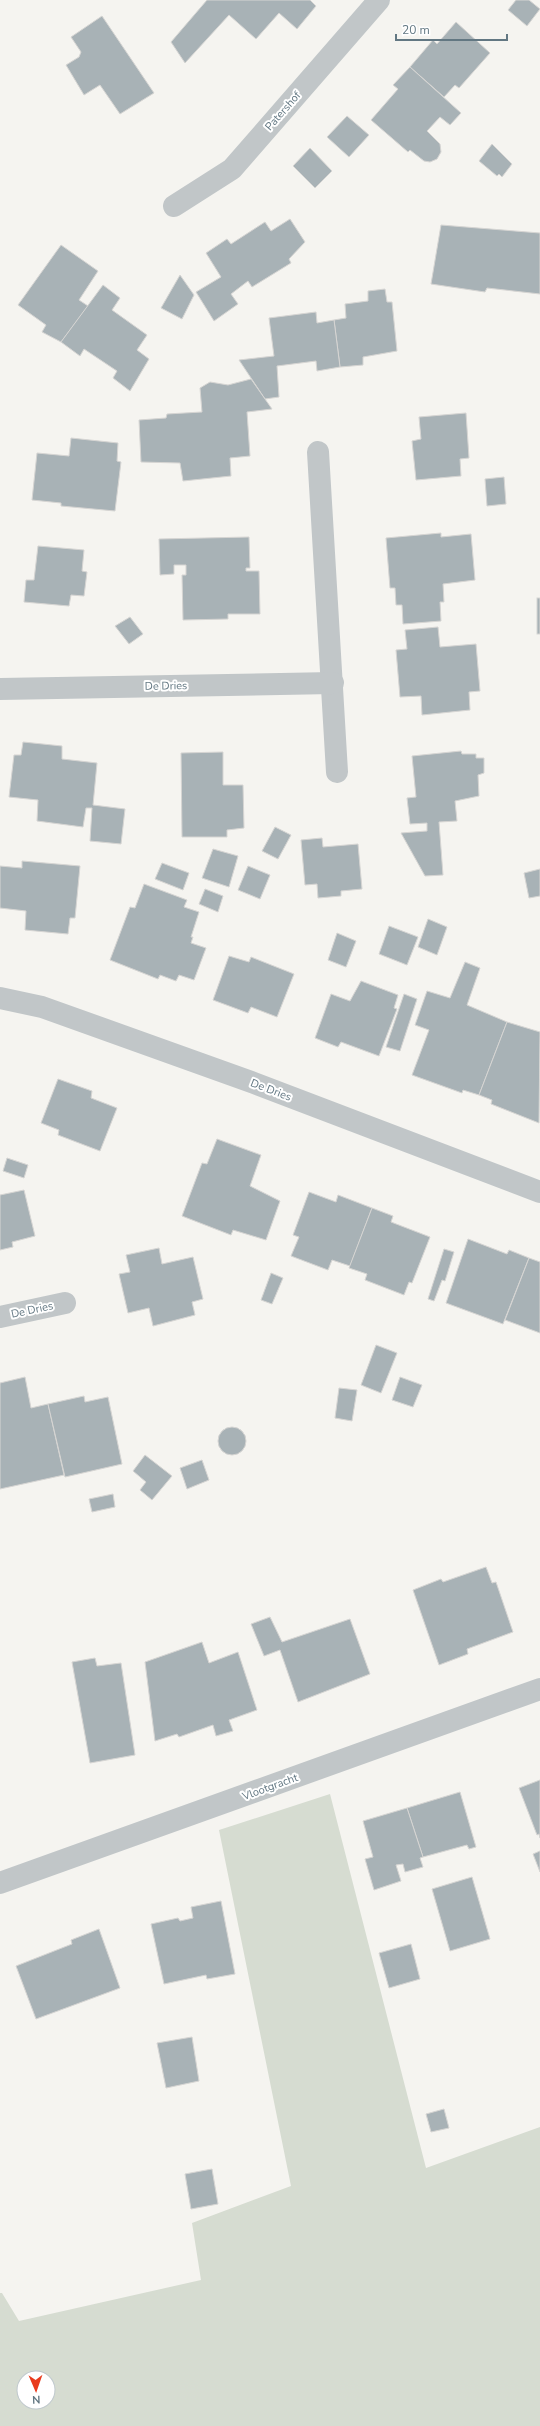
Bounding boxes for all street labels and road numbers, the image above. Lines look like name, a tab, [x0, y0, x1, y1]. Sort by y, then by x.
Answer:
street label: Patershof	[262, 88, 304, 134]
street label: De Dries	[145, 678, 187, 694]
street label: De Dries	[248, 1075, 294, 1105]
street label: De Dries	[10, 1298, 54, 1322]
street label: Vlootgracht	[239, 1770, 300, 1804]

